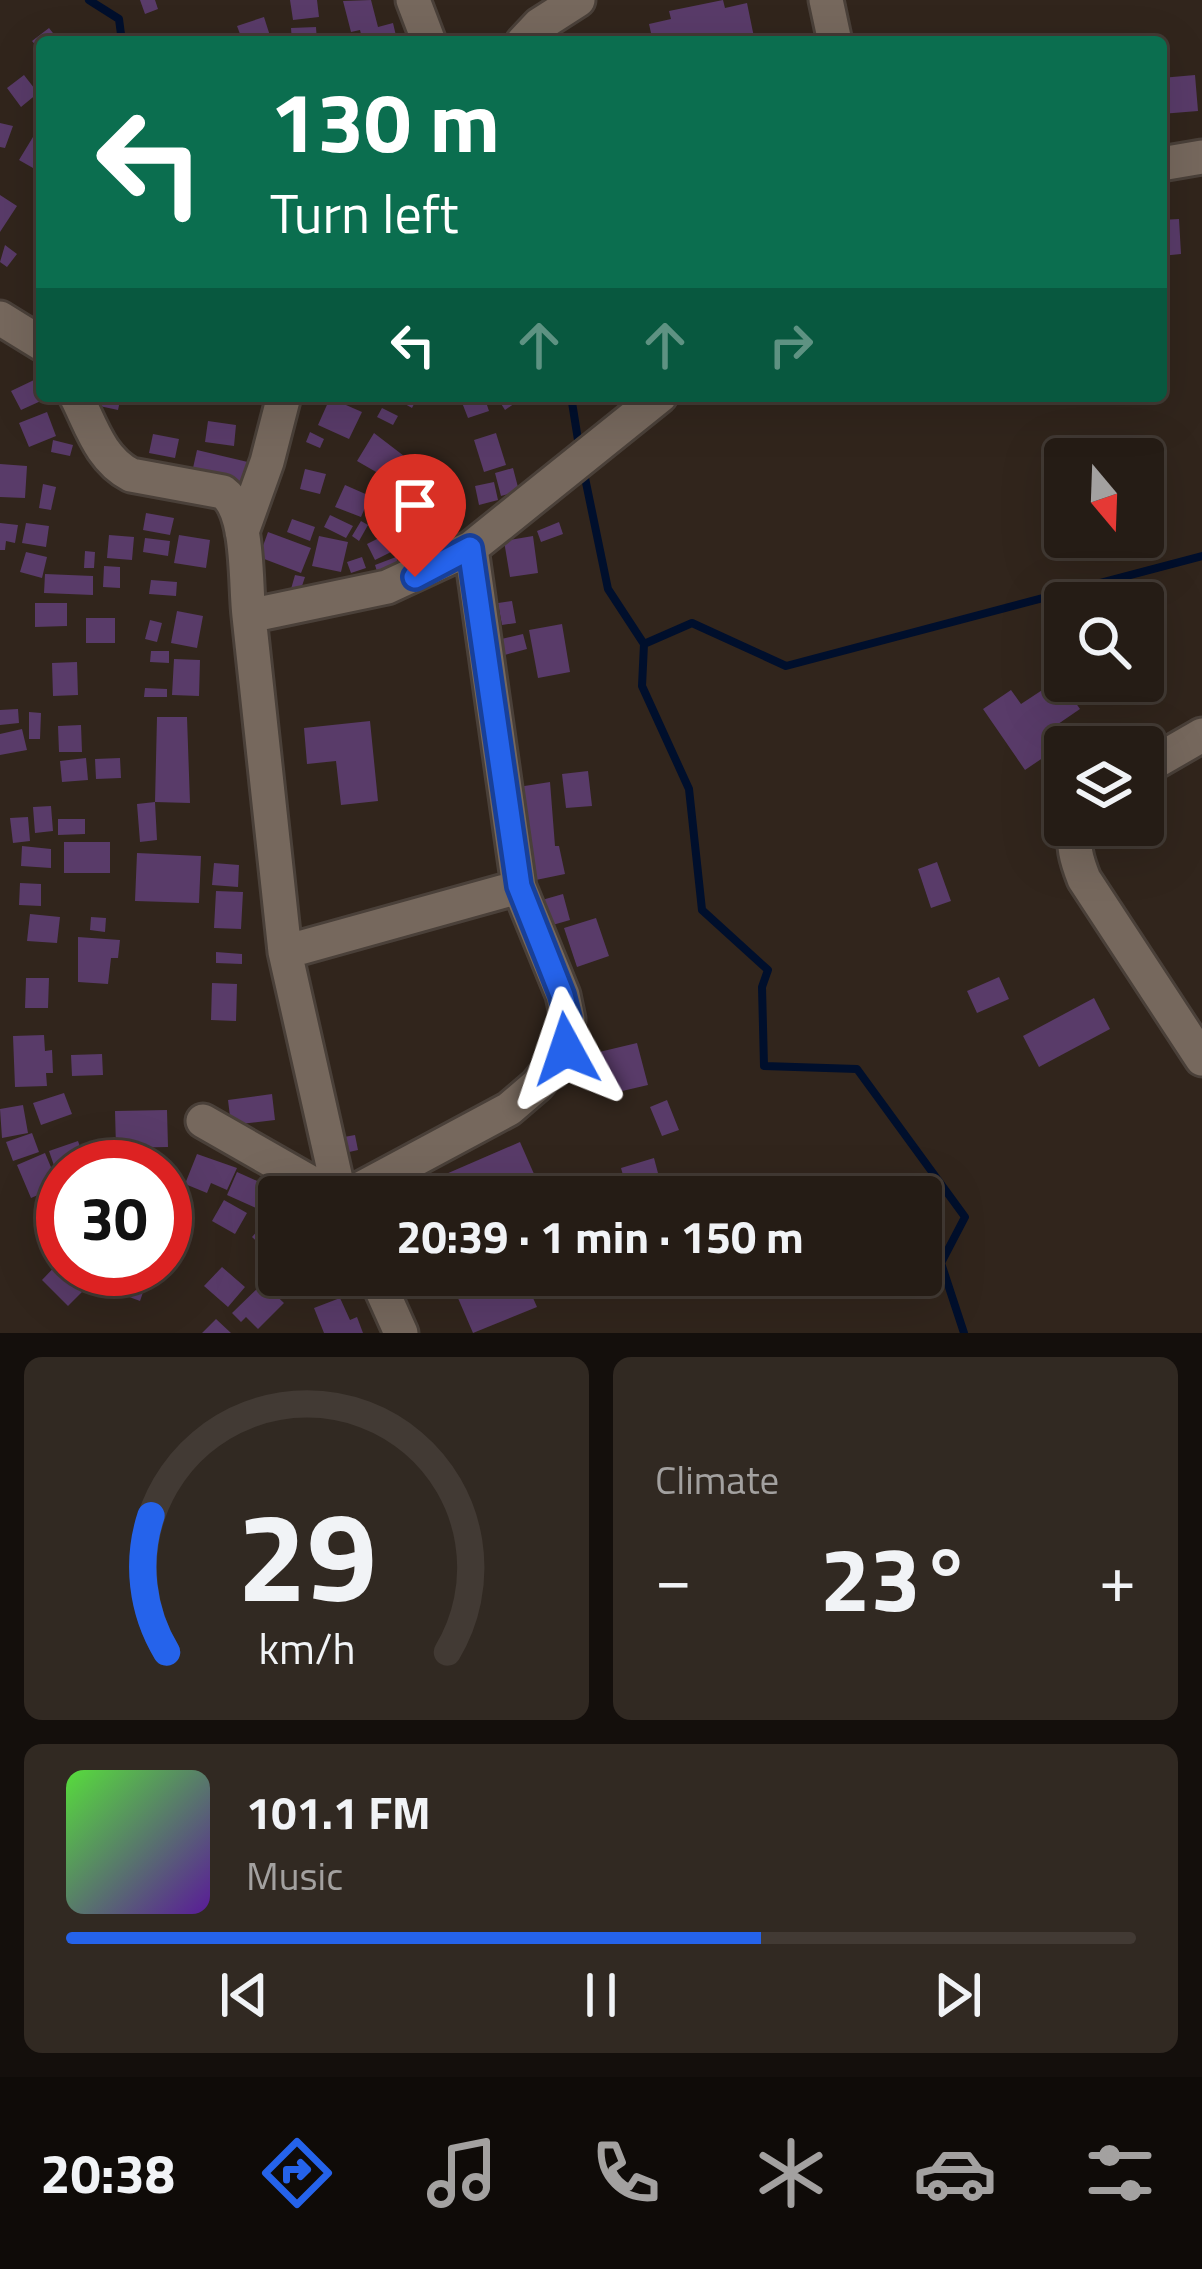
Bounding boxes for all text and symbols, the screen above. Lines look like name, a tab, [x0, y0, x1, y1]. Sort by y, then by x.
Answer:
text: 130 m	[270, 57, 500, 185]
icon: left	[72, 84, 228, 240]
text: Turn left	[270, 172, 459, 254]
icon: left	[380, 312, 446, 378]
icon: ahead	[506, 312, 572, 378]
icon: ahead	[632, 312, 698, 378]
icon: right	[758, 312, 824, 378]
north arrow	[1044, 438, 1164, 558]
map controls	[1044, 438, 1164, 846]
pin	[364, 454, 466, 577]
icon: arrive	[382, 472, 448, 538]
button: search	[1044, 582, 1164, 702]
button: layers	[1044, 726, 1164, 846]
position arrow	[503, 986, 629, 1112]
speed limit sign: 30	[36, 1140, 192, 1296]
text: 20:39 · 1 min · 150 m	[396, 1202, 804, 1270]
text: Climate	[655, 1450, 779, 1509]
text: 29	[237, 1460, 376, 1649]
text: 23°	[820, 1509, 971, 1646]
text: −	[655, 1527, 692, 1628]
text: +	[1099, 1527, 1136, 1628]
text: km/h	[258, 1614, 355, 1680]
text: 101.1 FM	[246, 1778, 431, 1846]
text: Music	[246, 1846, 343, 1905]
icon: previous	[211, 1962, 277, 2028]
icon: pause	[568, 1962, 634, 2028]
icon: next	[925, 1962, 991, 2028]
icon: directions	[255, 2131, 339, 2215]
icon: music	[420, 2131, 504, 2215]
icon: phone	[584, 2131, 668, 2215]
icon: climate	[749, 2131, 833, 2215]
icon: car	[913, 2131, 997, 2215]
icon: filters	[1078, 2131, 1162, 2215]
text: 20:38	[40, 2132, 175, 2214]

